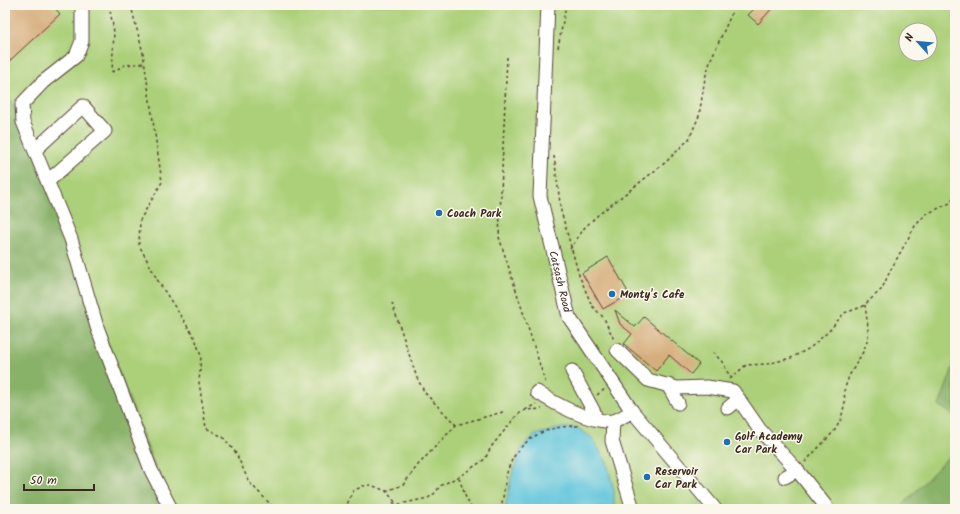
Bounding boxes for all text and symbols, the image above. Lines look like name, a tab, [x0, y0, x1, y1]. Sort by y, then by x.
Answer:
north arrow	[898, 22, 938, 62]
text: N	[900, 31, 920, 45]
place label: Coach Park	[447, 205, 502, 223]
marker: Coach Park	[434, 208, 444, 218]
street label: Catsash Road	[543, 249, 576, 315]
place label: Monty's Cafe	[620, 286, 685, 304]
marker: Monty's Cafe	[607, 289, 617, 299]
place label: Golf Academy Car Park	[735, 428, 803, 459]
marker: Golf Academy Car Park	[722, 437, 732, 447]
place label: Reservoir Car Park	[655, 463, 699, 494]
scale bar	[24, 466, 94, 492]
text: 50 m	[30, 471, 57, 490]
marker: Reservoir Car Park	[642, 472, 652, 482]

